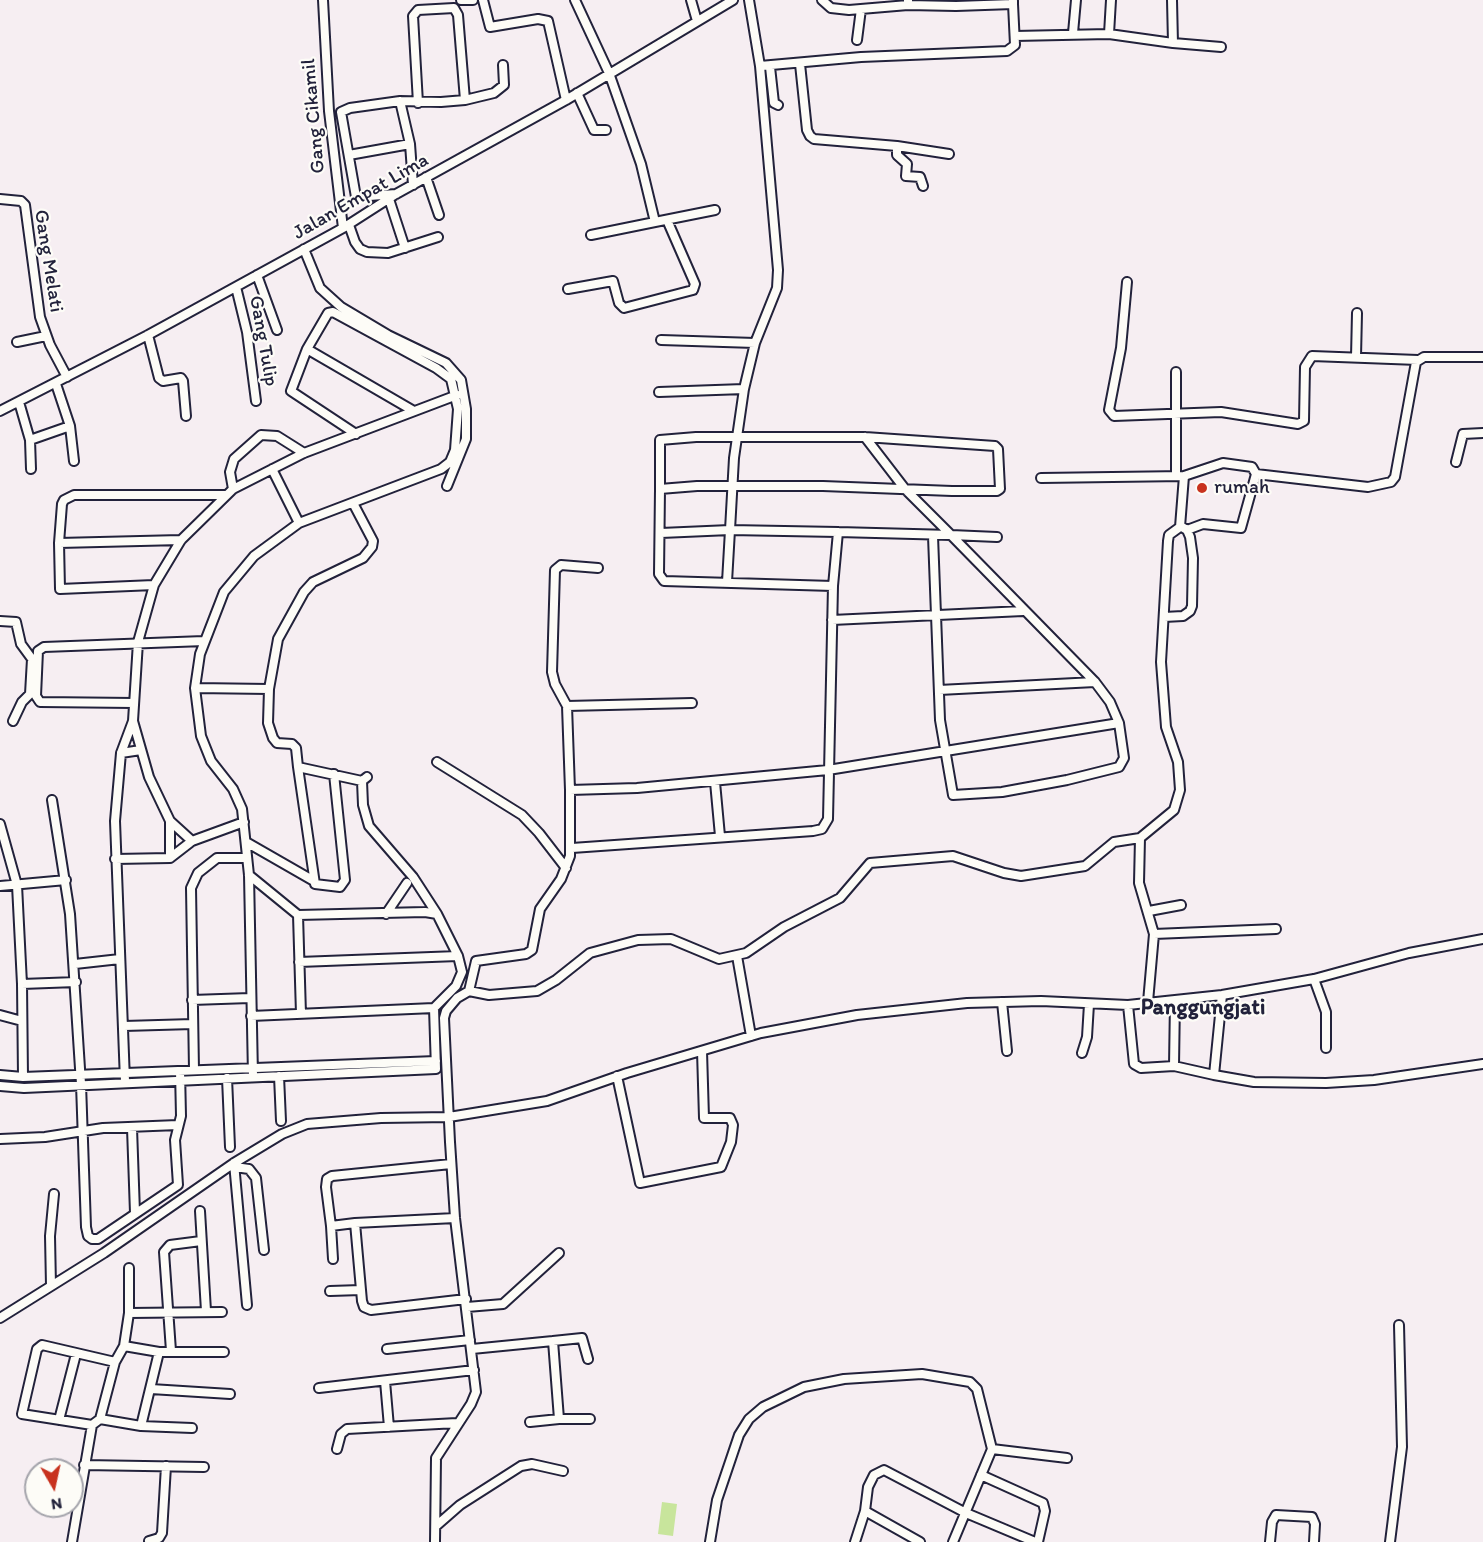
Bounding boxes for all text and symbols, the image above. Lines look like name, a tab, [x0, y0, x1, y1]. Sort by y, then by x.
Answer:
street label: Gang Cikamil	[297, 58, 331, 174]
street label: Jalan Empat Lima	[289, 148, 433, 246]
street label: Gang Melati	[28, 208, 68, 314]
street label: Gang Tulip	[243, 294, 283, 388]
place label: rumah	[1214, 476, 1270, 500]
marker: rumah	[1195, 481, 1209, 495]
district label: Panggungjati	[1141, 995, 1265, 1021]
north arrow	[24, 1458, 84, 1518]
text: N	[50, 1494, 63, 1515]

